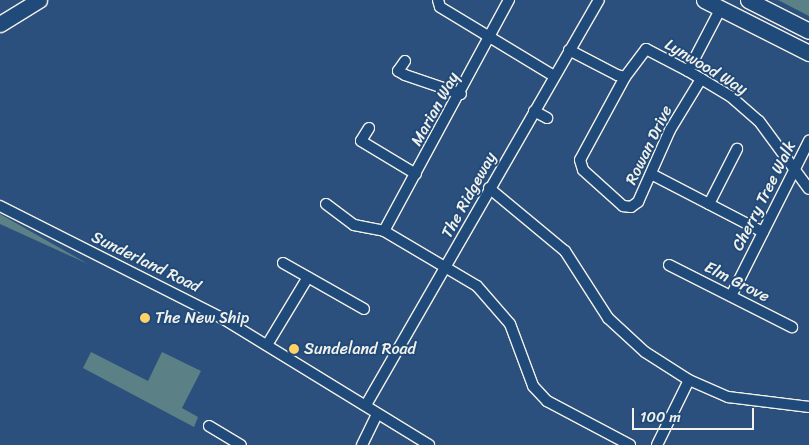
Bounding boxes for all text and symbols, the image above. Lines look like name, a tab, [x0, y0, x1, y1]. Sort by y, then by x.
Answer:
street label: Lynwood Way	[661, 35, 751, 99]
street label: Marian Way	[407, 69, 463, 149]
street label: Rowan Drive	[622, 102, 676, 188]
street label: Cherry Tree Walk	[728, 138, 800, 254]
street label: The Ridgeway	[437, 148, 501, 242]
street label: Sunderland Road	[89, 227, 203, 297]
street label: Elm Grove	[701, 258, 773, 306]
place label: The New Ship	[155, 308, 250, 328]
marker: The New Ship	[139, 312, 151, 324]
place label: Sundeland Road	[304, 339, 416, 359]
marker: Sundeland Road	[288, 343, 300, 355]
scale bar	[634, 398, 756, 430]
text: 100 m	[640, 404, 681, 430]

